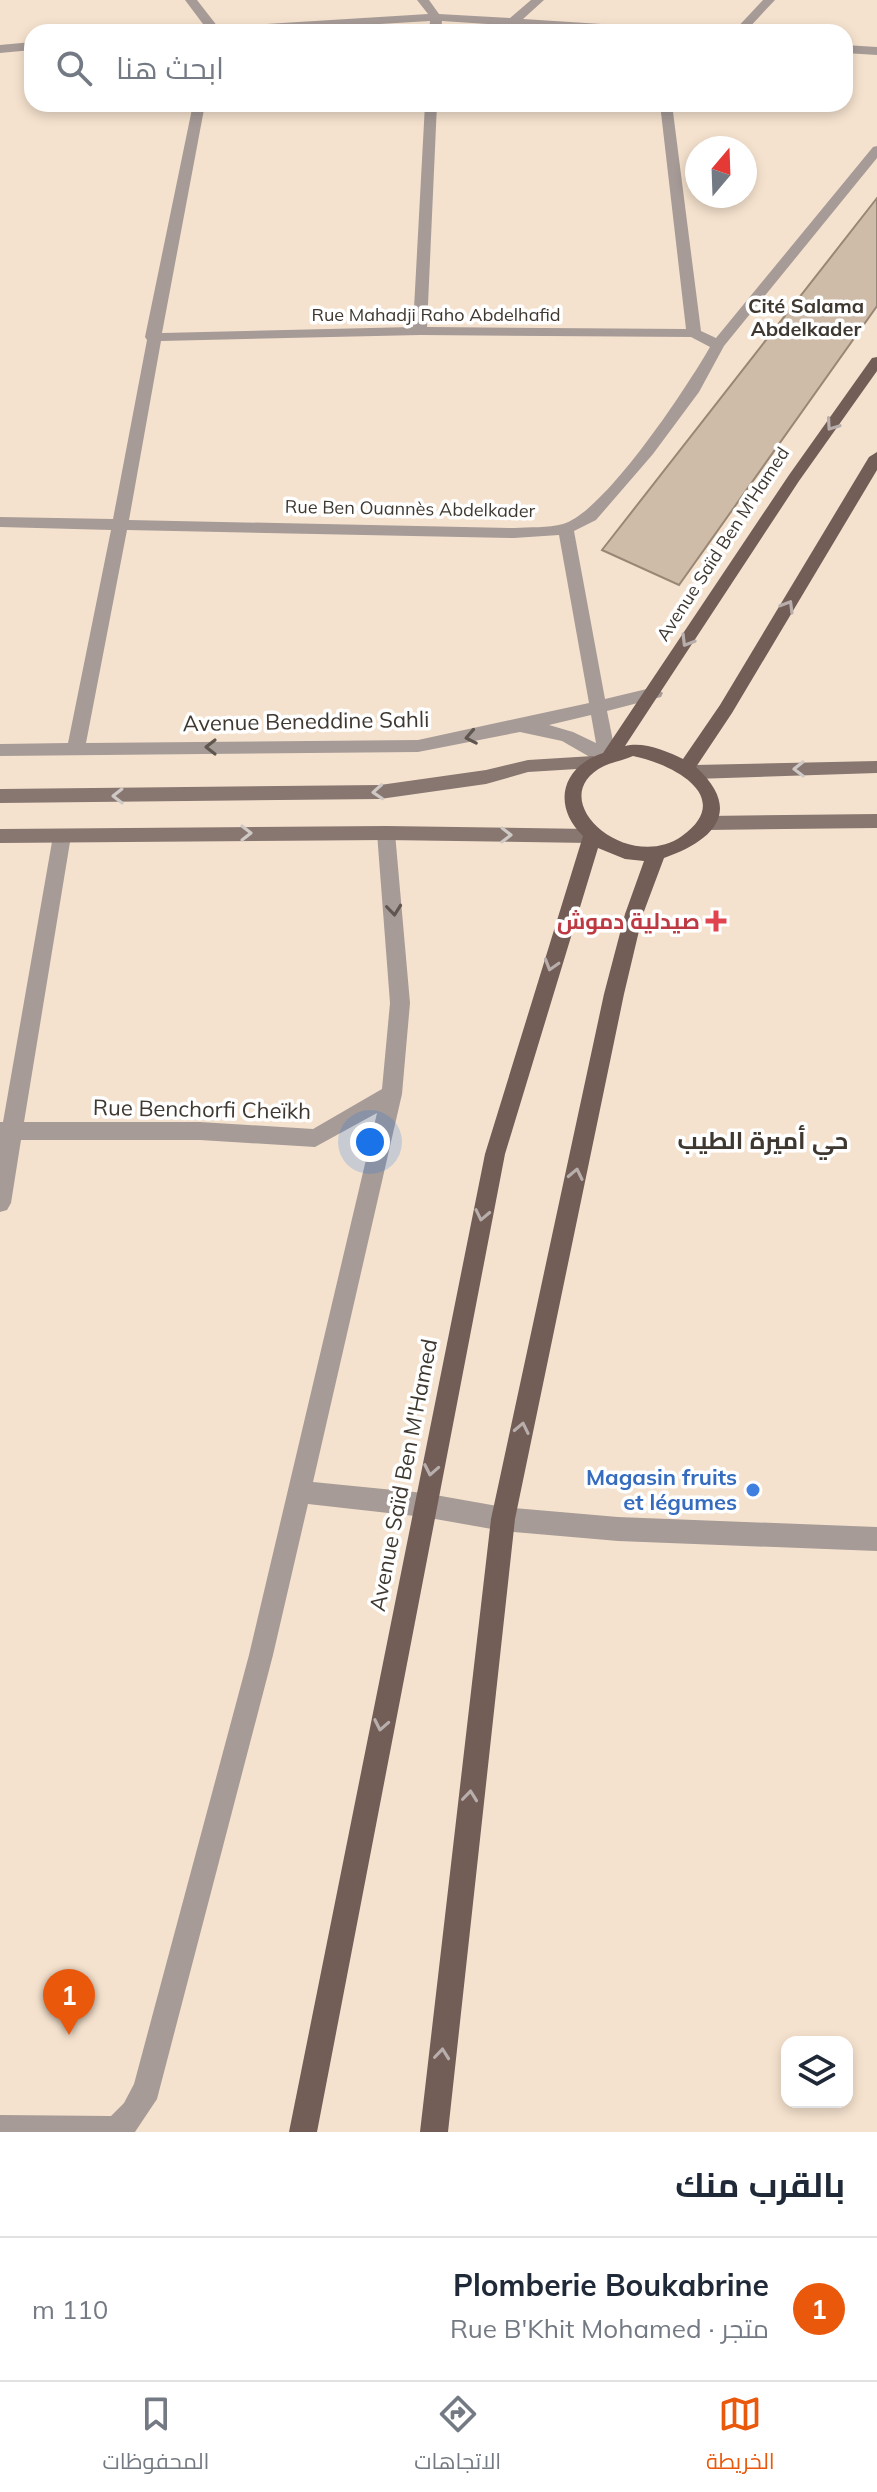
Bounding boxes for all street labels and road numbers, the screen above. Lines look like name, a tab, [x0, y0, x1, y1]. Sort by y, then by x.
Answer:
street label: Rue Mahadji Raho Abdelhafid	[311, 303, 561, 326]
street label: Avenue Saïd Ben M'Hamed	[651, 442, 794, 645]
street label: Rue Ben Ouannès Abdelkader	[285, 495, 536, 522]
street label: Avenue Beneddine Sahli	[182, 705, 430, 737]
street label: Rue Benchorfi Cheïkh	[93, 1093, 311, 1125]
street label: Avenue Saïd Ben M'Hamed	[363, 1336, 443, 1614]

